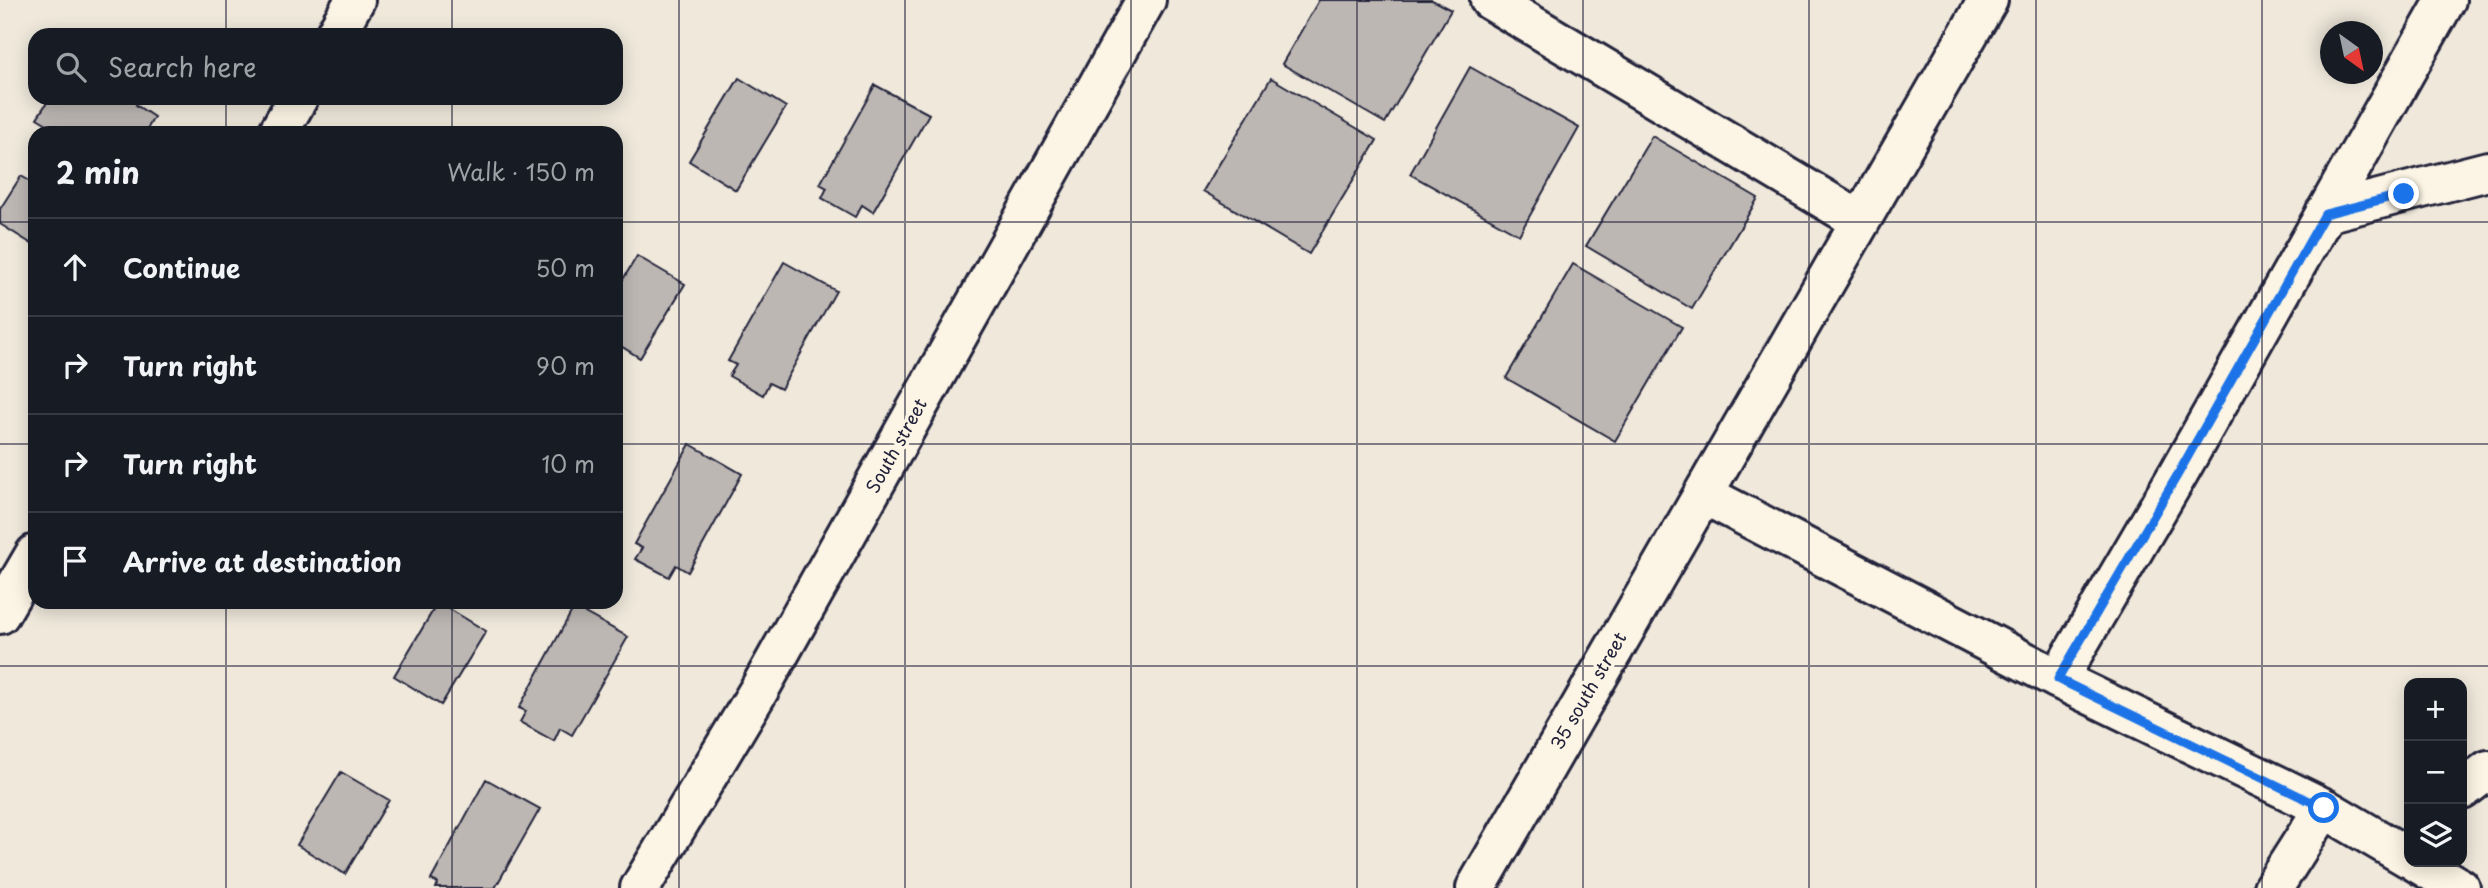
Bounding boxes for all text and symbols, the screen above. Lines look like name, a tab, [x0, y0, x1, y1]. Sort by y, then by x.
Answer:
north arrow	[2320, 21, 2383, 84]
search box	[28, 28, 623, 105]
text: Search here	[108, 47, 257, 86]
icon: search	[52, 48, 90, 86]
text: 2 min	[56, 149, 140, 194]
text: Walk · 150 m	[447, 154, 595, 189]
route end	[2388, 178, 2419, 209]
icon: ahead	[56, 248, 94, 286]
text: Continue	[123, 248, 240, 287]
text: 50 m	[535, 250, 595, 285]
icon: right	[56, 346, 94, 384]
text: Turn right	[123, 346, 257, 385]
text: 90 m	[536, 348, 595, 383]
street label: South street	[858, 393, 933, 498]
icon: right	[56, 444, 94, 482]
text: Turn right	[123, 444, 257, 483]
text: 10 m	[541, 446, 595, 481]
icon: arrive	[56, 542, 94, 580]
text: Arrive at destination	[123, 542, 402, 581]
street label: 35 south street	[1543, 626, 1632, 754]
map controls	[2404, 678, 2467, 867]
button: +	[2404, 678, 2467, 741]
button: −	[2404, 741, 2467, 804]
route start	[2308, 792, 2339, 823]
button: layers	[2404, 804, 2467, 867]

